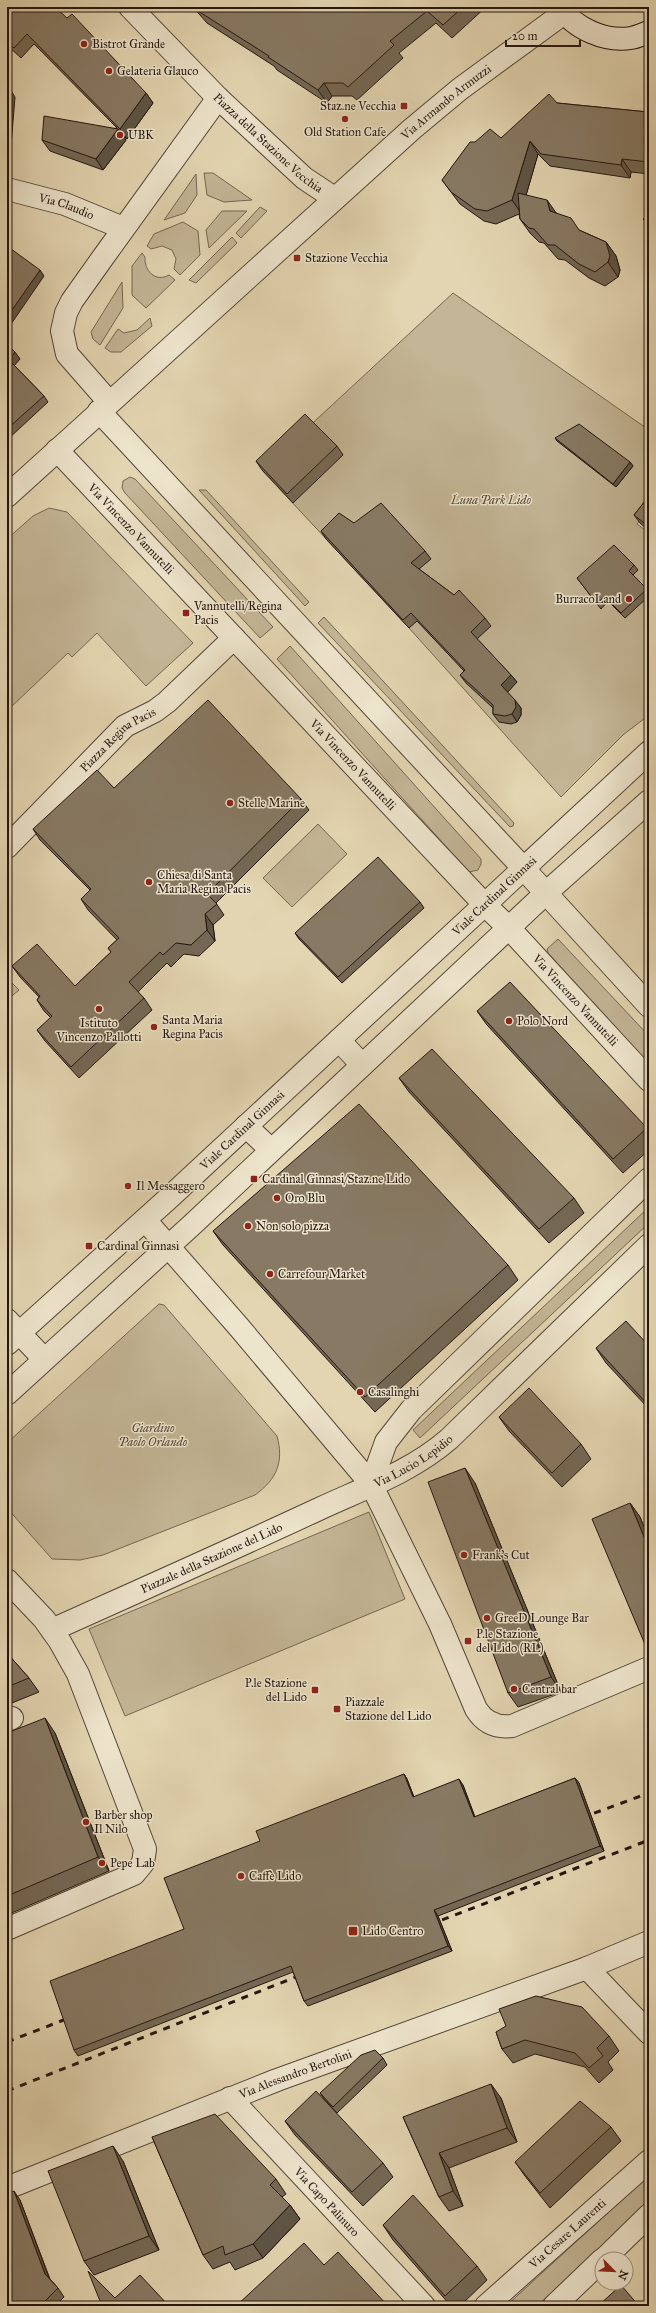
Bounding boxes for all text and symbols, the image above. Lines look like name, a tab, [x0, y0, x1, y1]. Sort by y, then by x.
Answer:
scale bar	[506, 22, 580, 48]
text: 20 m	[512, 29, 538, 43]
place label: Bistrot Grande	[92, 37, 165, 51]
marker: Bistrot Grande	[79, 39, 89, 49]
street label: Via Armando Armuzzi	[397, 61, 494, 143]
place label: Gelateria Glauco	[117, 64, 198, 78]
marker: Gelateria Glauco	[104, 66, 114, 76]
street label: Piazza della Stazione Vecchia	[210, 90, 326, 196]
place label: Staz.ne Vecchia	[320, 99, 397, 113]
marker: Staz.ne Vecchia	[399, 101, 409, 111]
marker: Old Station Cafe	[340, 114, 350, 124]
place label: Old Station Cafe	[304, 125, 386, 139]
place label: UBK	[128, 128, 154, 142]
marker: UBK	[115, 130, 125, 140]
street label: Via Claudio	[36, 190, 96, 222]
place label: Stazione Vecchia	[305, 251, 389, 265]
marker: Stazione Vecchia	[292, 253, 302, 263]
street label: Via Vincenzo Vannutelli	[84, 480, 177, 577]
park label: Luna Park Lido	[450, 493, 531, 507]
place label: BurracoLand	[555, 592, 621, 606]
marker: BurracoLand	[624, 594, 634, 604]
place label: Vannutelli/Regina Pacis	[193, 599, 283, 627]
marker: Vannutelli/Regina Pacis	[181, 608, 191, 618]
street label: Piazza Regina Pacis	[77, 705, 158, 775]
street label: Via Vincenzo Vannutelli	[306, 716, 399, 813]
place label: Stelle Marine	[238, 796, 305, 810]
marker: Stelle Marine	[225, 798, 235, 808]
street label: Viale Cardinal Ginnasi	[448, 853, 540, 939]
place label: Chiesa di Santa Maria Regina Pacis	[157, 868, 251, 897]
marker: Chiesa di Santa Maria Regina Pacis	[144, 877, 154, 887]
street label: Via Vincenzo Vannutelli	[529, 951, 621, 1049]
marker: Istituto Vincenzo Pallotti	[94, 1004, 104, 1014]
place label: Santa Maria Regina Pacis	[162, 1013, 224, 1042]
place label: Polo Nord	[517, 1014, 568, 1028]
place label: Istituto Vincenzo Pallotti	[55, 1016, 142, 1044]
marker: Polo Nord	[504, 1016, 514, 1026]
marker: Santa Maria Regina Pacis	[149, 1022, 159, 1032]
street label: Viale Cardinal Ginnasi	[196, 1087, 288, 1173]
place label: Cardinal Ginnasi/Staz.ne Lido	[262, 1172, 410, 1186]
marker: Cardinal Ginnasi/Staz.ne Lido	[249, 1174, 259, 1184]
place label: Il Messaggero	[136, 1179, 205, 1194]
marker: Il Messaggero	[123, 1181, 133, 1191]
place label: Oro Blu	[285, 1191, 325, 1205]
marker: Oro Blu	[272, 1193, 282, 1203]
place label: Non solo pizza	[256, 1219, 330, 1233]
marker: Non solo pizza	[243, 1221, 253, 1231]
place label: Cardinal Ginnasi	[97, 1239, 180, 1253]
marker: Cardinal Ginnasi	[84, 1241, 94, 1251]
place label: Carrefour Market	[278, 1267, 366, 1281]
marker: Carrefour Market	[265, 1269, 275, 1279]
place label: Casalinghi	[368, 1385, 420, 1400]
marker: Casalinghi	[355, 1387, 365, 1397]
park label: Giardino Paolo Orlando	[119, 1421, 188, 1449]
street label: Via Lucio Lepidio	[371, 1432, 456, 1491]
street label: Piazzale della Stazione del Lido	[139, 1520, 285, 1596]
place label: Frank's Cut	[472, 1548, 531, 1562]
marker: Frank's Cut	[459, 1550, 469, 1560]
place label: GreeD Lounge Bar	[495, 1611, 589, 1626]
marker: GreeD Lounge Bar	[482, 1613, 492, 1623]
place label: P.le Stazione del Lido (RL)	[476, 1627, 544, 1655]
marker: P.le Stazione del Lido (RL)	[463, 1636, 473, 1646]
place label: P.le Stazione del Lido	[245, 1676, 307, 1704]
place label: Central bar	[522, 1682, 577, 1696]
marker: Central bar	[509, 1684, 519, 1694]
marker: P.le Stazione del Lido	[310, 1685, 320, 1695]
place label: Piazzale Stazione del Lido	[345, 1695, 431, 1723]
marker: Piazzale Stazione del Lido	[332, 1704, 342, 1714]
place label: Barber shop Il Nilo	[94, 1808, 153, 1836]
marker: Barber shop Il Nilo	[81, 1817, 91, 1827]
place label: Pepe Lab	[110, 1856, 155, 1870]
marker: Pepe Lab	[97, 1858, 107, 1868]
place label: Caffè Lido	[249, 1869, 301, 1883]
marker: Caffè Lido	[236, 1871, 246, 1881]
place label: Lido Centro	[362, 1924, 423, 1938]
marker: Lido Centro	[347, 1925, 359, 1937]
street label: Via Alessandro Bertolini	[236, 2046, 354, 2102]
street label: Via Capo Palinuro	[291, 2164, 362, 2239]
street label: Via Cesare Laurenti	[525, 2195, 609, 2272]
north arrow	[594, 2251, 634, 2291]
text: N	[615, 2268, 631, 2282]

